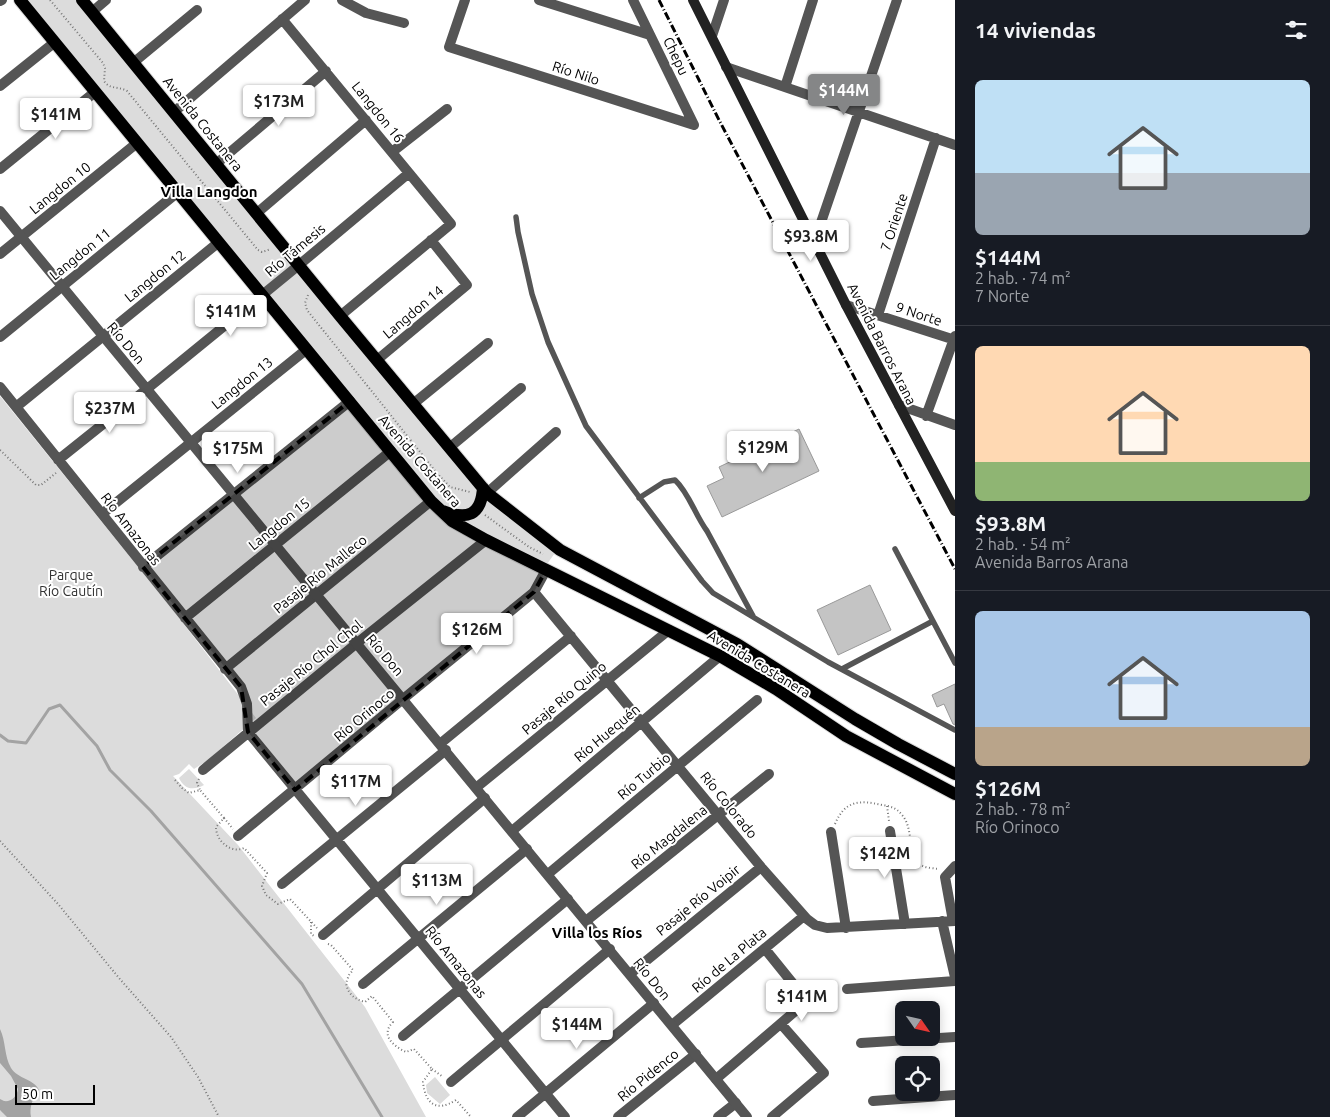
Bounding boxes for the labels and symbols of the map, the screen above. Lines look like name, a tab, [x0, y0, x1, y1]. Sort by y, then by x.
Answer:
street label: Chepu	[660, 34, 692, 78]
street label: Río Nilo	[550, 58, 602, 88]
street label: Avenida Costanera	[160, 73, 246, 175]
pin: $144M	[809, 74, 879, 116]
street label: Langdon 16	[349, 78, 407, 146]
pin: $173M	[244, 84, 314, 127]
pin: $141M	[21, 98, 91, 140]
street label: Langdon 10	[26, 159, 94, 217]
district label: Villa Langdon	[160, 183, 258, 200]
street label: 7 Oriente	[877, 191, 911, 253]
street label: Río Támesis	[262, 220, 328, 280]
pin: $93.8M	[770, 220, 852, 262]
street label: Langdon 11	[46, 225, 114, 283]
street label: Langdon 12	[121, 247, 189, 305]
street label: Avenida Barros Arana	[844, 281, 920, 407]
street label: Langdon 14	[380, 282, 446, 342]
pin: $141M	[196, 294, 266, 337]
street label: 9 Norte	[894, 299, 944, 329]
street label: Río Don	[104, 319, 148, 367]
street label: Langdon 13	[208, 354, 276, 412]
pin: $237M	[75, 392, 145, 434]
street label: Avenida Costanera	[376, 412, 464, 510]
pin: $129M	[728, 430, 798, 473]
pin: $175M	[203, 432, 273, 474]
street label: Río Amazonas	[98, 490, 164, 568]
street label: Langdon 15	[245, 495, 313, 553]
street label: Pasaje Río Malleco	[270, 531, 370, 617]
park label: Parque Río Cautín	[39, 567, 103, 599]
pin: $126M	[442, 612, 512, 655]
street label: Pasaje Río Chol Chol	[257, 617, 366, 709]
street label: Avenida Costanera	[705, 627, 813, 701]
street label: Río Don	[363, 631, 407, 679]
street label: Pasaje Río Quino	[519, 658, 609, 738]
street label: Río Orinoco	[331, 685, 397, 745]
street label: Río Huequén	[571, 701, 643, 765]
street label: Río Turbio	[614, 749, 674, 803]
pin: $117M	[321, 764, 391, 807]
street label: Río Colorado	[697, 768, 761, 842]
street label: Río Magdalena	[628, 802, 710, 872]
pin: $142M	[850, 836, 920, 879]
street label: Pasaje Río Voipir	[653, 861, 744, 939]
pin: $113M	[402, 864, 472, 906]
street label: Río Amazonas	[422, 923, 490, 1001]
district label: Villa los Ríos	[552, 924, 642, 941]
street label: Río de La Plata	[689, 924, 769, 996]
street label: Río Don	[630, 955, 674, 1003]
pin: $141M	[767, 980, 837, 1022]
north arrow	[895, 1001, 940, 1046]
pin: $144M	[542, 1008, 612, 1050]
street label: Río Pidenco	[614, 1046, 682, 1104]
scale bar	[15, 1082, 95, 1105]

